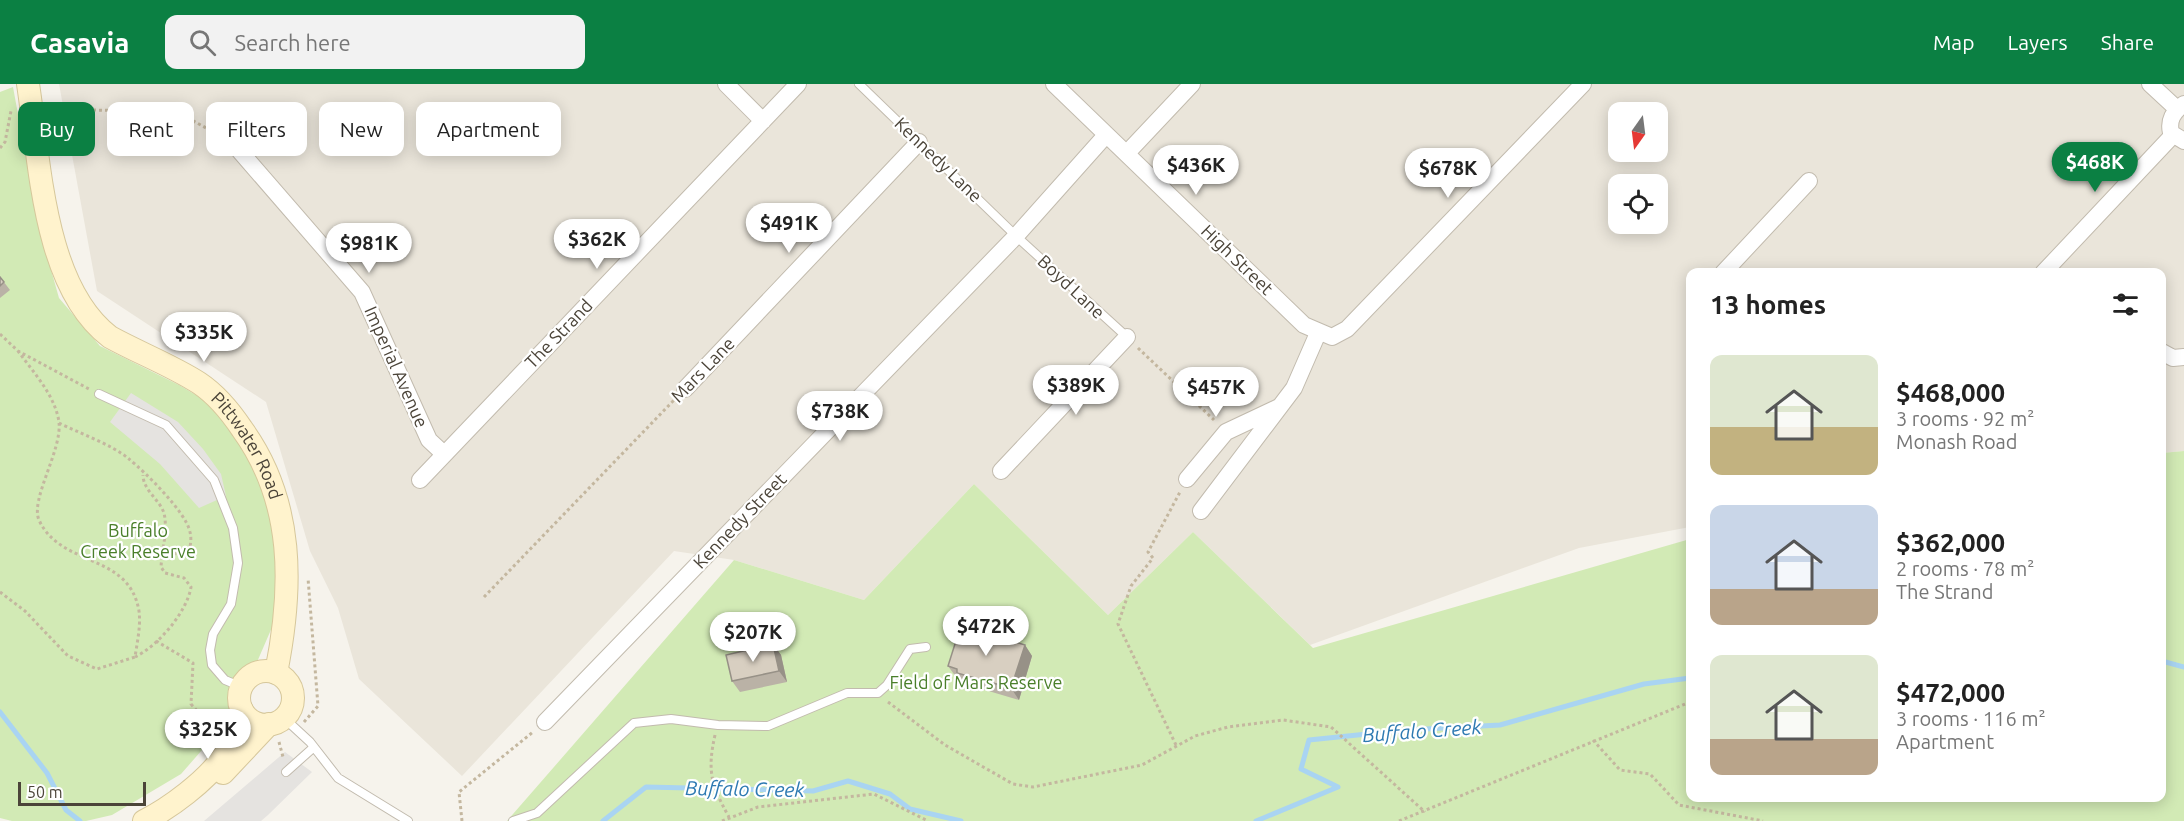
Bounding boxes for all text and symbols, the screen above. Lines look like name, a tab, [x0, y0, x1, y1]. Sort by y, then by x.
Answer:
search box	[165, 15, 585, 69]
icon: search	[186, 26, 219, 59]
text: Casavia	[30, 27, 129, 58]
text: Search here	[234, 30, 351, 55]
text: Map	[1933, 30, 1974, 54]
text: Layers	[2007, 30, 2068, 54]
text: Share	[2101, 30, 2154, 54]
chip: Buy	[18, 102, 95, 156]
chip: Rent	[107, 102, 194, 156]
chip: Filters	[206, 102, 307, 156]
chip: New	[319, 102, 404, 156]
chip: Apartment	[416, 102, 561, 156]
north arrow	[1608, 102, 1668, 162]
map controls	[1608, 102, 1668, 234]
street label: Kennedy Lane	[891, 113, 986, 206]
pin: $468K	[2053, 142, 2137, 193]
pin: $436K	[1154, 145, 1238, 196]
pin: $678K	[1406, 148, 1490, 199]
text: $468K	[2066, 150, 2124, 173]
text: $436K	[1167, 153, 1225, 176]
text: $678K	[1419, 156, 1477, 179]
button: locate	[1608, 174, 1668, 234]
pin: $491K	[747, 203, 831, 254]
text: $491K	[760, 211, 818, 234]
pin: $362K	[555, 219, 639, 270]
street label: High Street	[1198, 220, 1278, 298]
pin: $981K	[327, 223, 411, 274]
text: $362K	[568, 227, 626, 250]
text: $981K	[340, 231, 398, 254]
street label: Boyd Lane	[1034, 250, 1109, 322]
icon: filters	[2109, 288, 2142, 321]
text: 13 homes	[1710, 290, 1826, 319]
street label: The Strand	[521, 295, 596, 372]
street label: Imperial Avenue	[361, 303, 433, 430]
pin: $335K	[162, 312, 246, 363]
text: $335K	[175, 320, 233, 343]
street label: Mars Lane	[667, 333, 738, 406]
pin: $389K	[1034, 365, 1118, 416]
pin: $457K	[1174, 367, 1258, 418]
text: $389K	[1047, 373, 1105, 396]
text: $457K	[1187, 375, 1245, 398]
text: $468,000	[1896, 378, 2005, 407]
icon: home	[1758, 379, 1830, 451]
street label: Pittwater Road	[208, 387, 287, 501]
pin: $738K	[798, 391, 882, 442]
text: $738K	[811, 399, 869, 422]
text: 3 rooms · 92 m²	[1896, 407, 2034, 430]
text: Monash Road	[1896, 430, 2018, 453]
street label: Kennedy Street	[689, 468, 790, 572]
park label: Buffalo Creek Reserve	[80, 520, 196, 561]
text: $362,000	[1896, 528, 2005, 557]
icon: home	[1758, 529, 1830, 601]
text: 2 rooms · 78 m²	[1896, 557, 2034, 580]
text: The Strand	[1896, 580, 1993, 603]
pin: $472K	[944, 606, 1028, 657]
pin: $207K	[711, 612, 795, 663]
text: $472K	[957, 614, 1015, 637]
text: $207K	[724, 620, 782, 643]
park label: Field of Mars Reserve	[889, 672, 1063, 692]
text: $472,000	[1896, 678, 2005, 707]
icon: home	[1758, 679, 1830, 751]
text: 3 rooms · 116 m²	[1896, 707, 2046, 730]
pin: $325K	[166, 709, 250, 760]
water label: Buffalo Creek	[1362, 715, 1483, 746]
text: $325K	[179, 717, 237, 740]
text: Apartment	[1896, 730, 1994, 753]
water label: Buffalo Creek	[685, 776, 806, 801]
scale bar	[18, 779, 146, 806]
text: 50 m	[27, 783, 63, 801]

